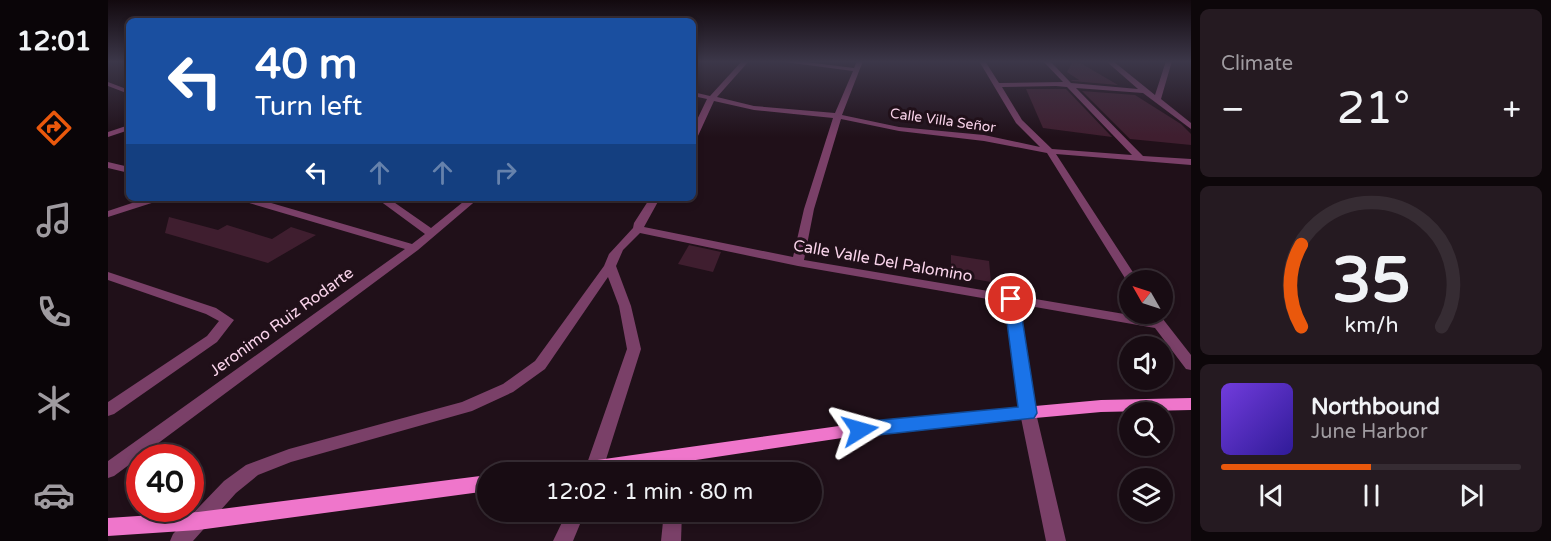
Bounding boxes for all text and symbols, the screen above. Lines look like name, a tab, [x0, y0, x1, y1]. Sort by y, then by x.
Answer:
text: 12:01	[17, 25, 91, 58]
text: 40 m	[255, 39, 357, 90]
icon: left	[156, 42, 234, 120]
text: Climate	[1221, 52, 1293, 76]
text: 21°	[1337, 82, 1410, 136]
text: Turn left	[255, 90, 362, 123]
text: −	[1221, 90, 1245, 129]
text: +	[1502, 90, 1521, 129]
street label: Calle Villa Señor	[889, 105, 998, 136]
icon: directions	[33, 107, 75, 149]
icon: left	[300, 156, 333, 189]
icon: ahead	[363, 156, 396, 189]
icon: ahead	[426, 156, 459, 189]
icon: right	[489, 156, 522, 189]
icon: music	[33, 199, 75, 241]
street label: Calle Valle Del Palomino	[792, 235, 974, 287]
text: 35	[1332, 245, 1410, 320]
street label: Jeronimo Ruiz Rodarte	[206, 263, 357, 381]
north arrow	[1119, 270, 1173, 324]
map controls	[1119, 270, 1173, 522]
pin	[985, 273, 1036, 324]
icon: arrive	[994, 282, 1027, 315]
icon: phone	[33, 291, 75, 333]
text: km/h	[1344, 313, 1398, 339]
button: sound	[1119, 336, 1173, 390]
icon: climate	[33, 382, 75, 424]
text: Northbound	[1311, 394, 1440, 420]
position arrow	[828, 398, 892, 462]
button: search	[1119, 402, 1173, 456]
text: June Harbor	[1311, 420, 1428, 444]
speed limit sign: 40	[126, 444, 204, 522]
button: layers	[1119, 468, 1173, 522]
icon: car	[33, 474, 75, 516]
text: 12:02 · 1 min · 80 m	[546, 479, 753, 505]
icon: previous	[1255, 479, 1288, 512]
icon: pause	[1355, 479, 1388, 512]
icon: next	[1455, 479, 1488, 512]

